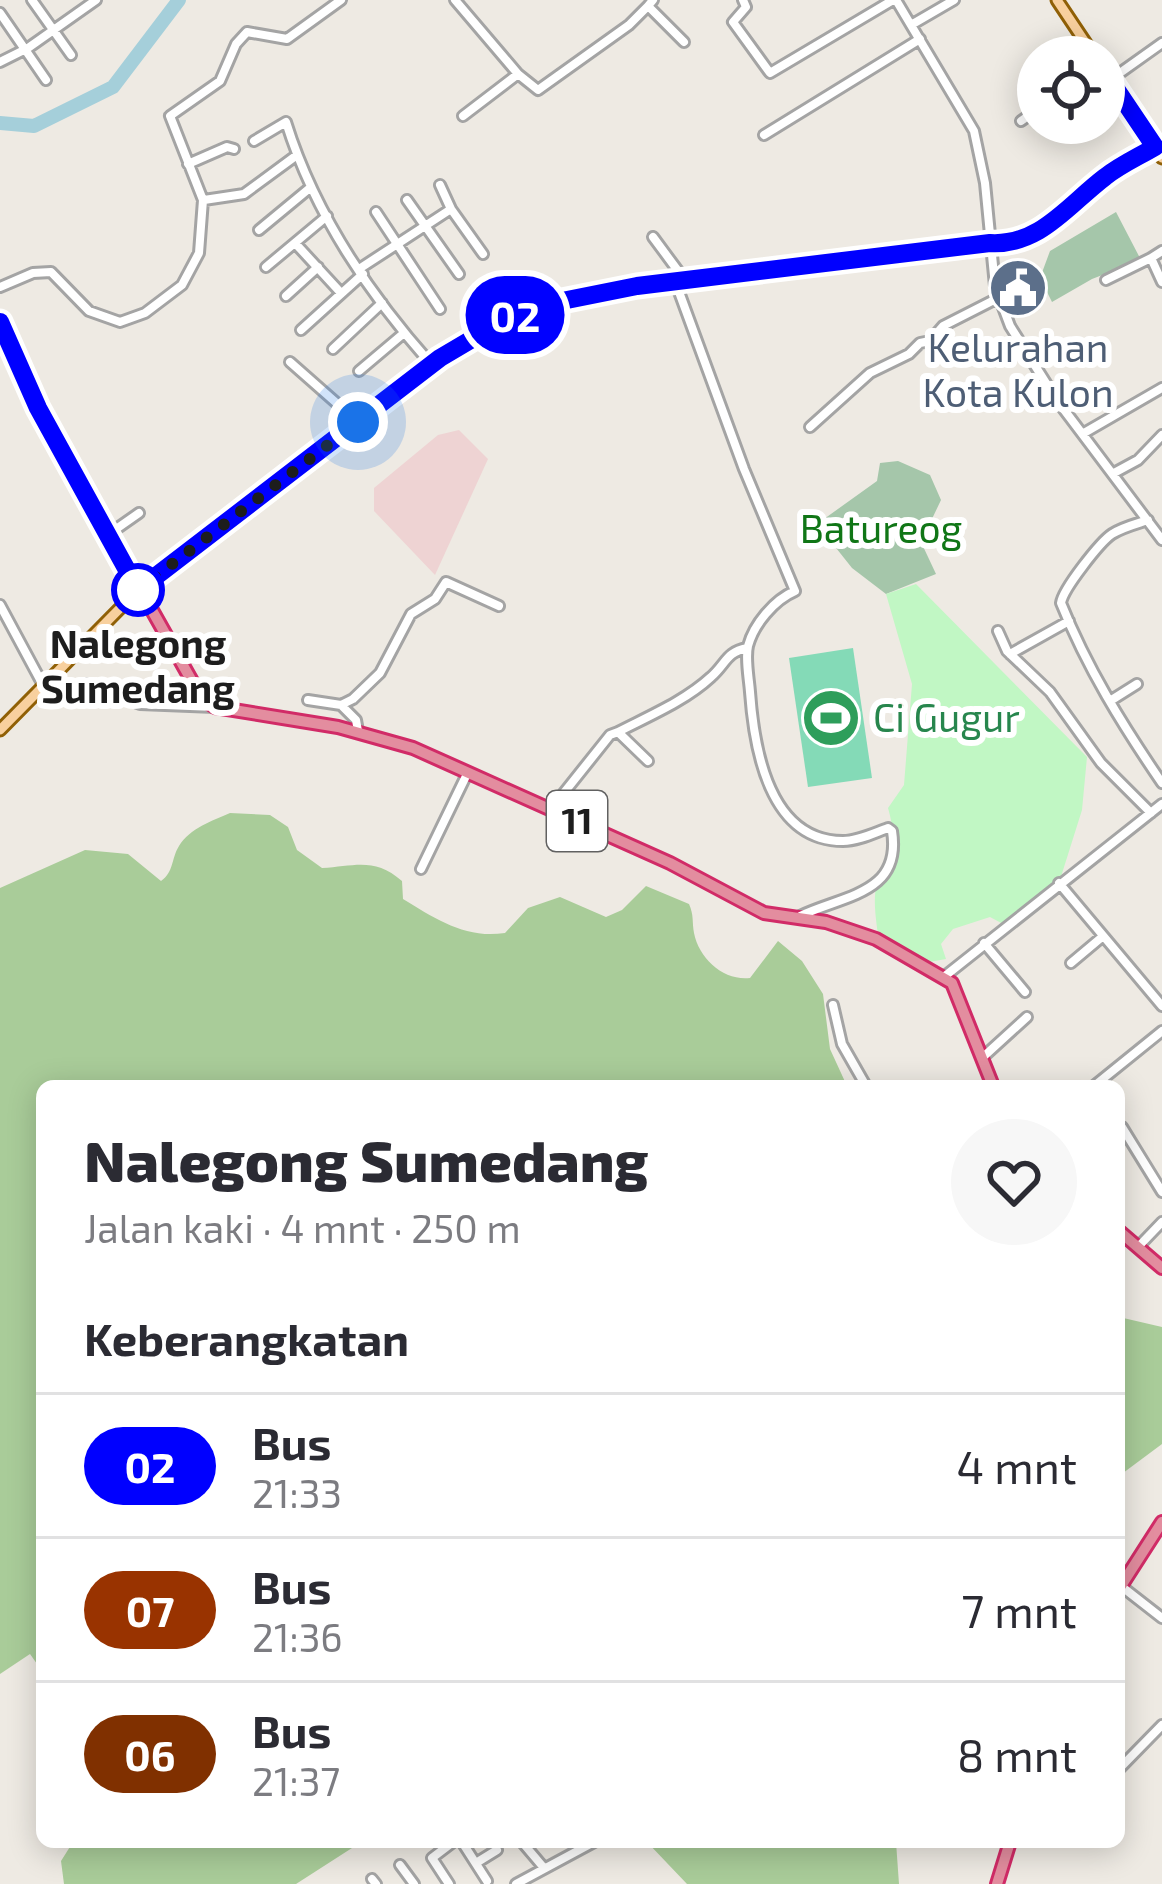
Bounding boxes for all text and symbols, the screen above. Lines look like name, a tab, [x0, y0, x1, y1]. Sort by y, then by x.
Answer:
map controls	[1017, 36, 1125, 144]
button: locate	[1017, 36, 1125, 144]
public building icon: Kelurahan Kota Kulon	[987, 257, 1049, 319]
line badge: 02	[461, 276, 569, 354]
text: 02	[490, 290, 540, 340]
place label: Kelurahan Kota Kulon	[922, 323, 1114, 415]
your location	[328, 392, 388, 452]
park label: Batureog	[800, 504, 962, 551]
marker: Nalegong Sumedang	[113, 565, 163, 615]
place label: Nalegong Sumedang	[41, 619, 235, 711]
sports icon: Ci Gugur	[800, 687, 862, 749]
place label: Ci Gugur	[873, 693, 1020, 740]
road number: 11	[547, 791, 607, 851]
button: heart	[951, 1119, 1077, 1245]
text: Nalegong Sumedang	[84, 1125, 648, 1193]
text: Jalan kaki · 4 mnt · 250 m	[84, 1204, 521, 1251]
text: Keberangkatan	[84, 1311, 409, 1365]
text: Bus	[252, 1415, 331, 1469]
text: 4 mnt	[957, 1439, 1077, 1493]
text: 02	[125, 1441, 175, 1491]
text: 21:33	[252, 1469, 342, 1516]
text: Bus	[252, 1559, 331, 1613]
text: 7 mnt	[961, 1583, 1077, 1637]
text: 07	[126, 1585, 174, 1635]
text: 21:36	[252, 1613, 343, 1660]
text: Bus	[252, 1703, 331, 1757]
text: 8 mnt	[957, 1727, 1077, 1781]
text: 06	[124, 1729, 176, 1779]
text: 21:37	[252, 1757, 340, 1804]

